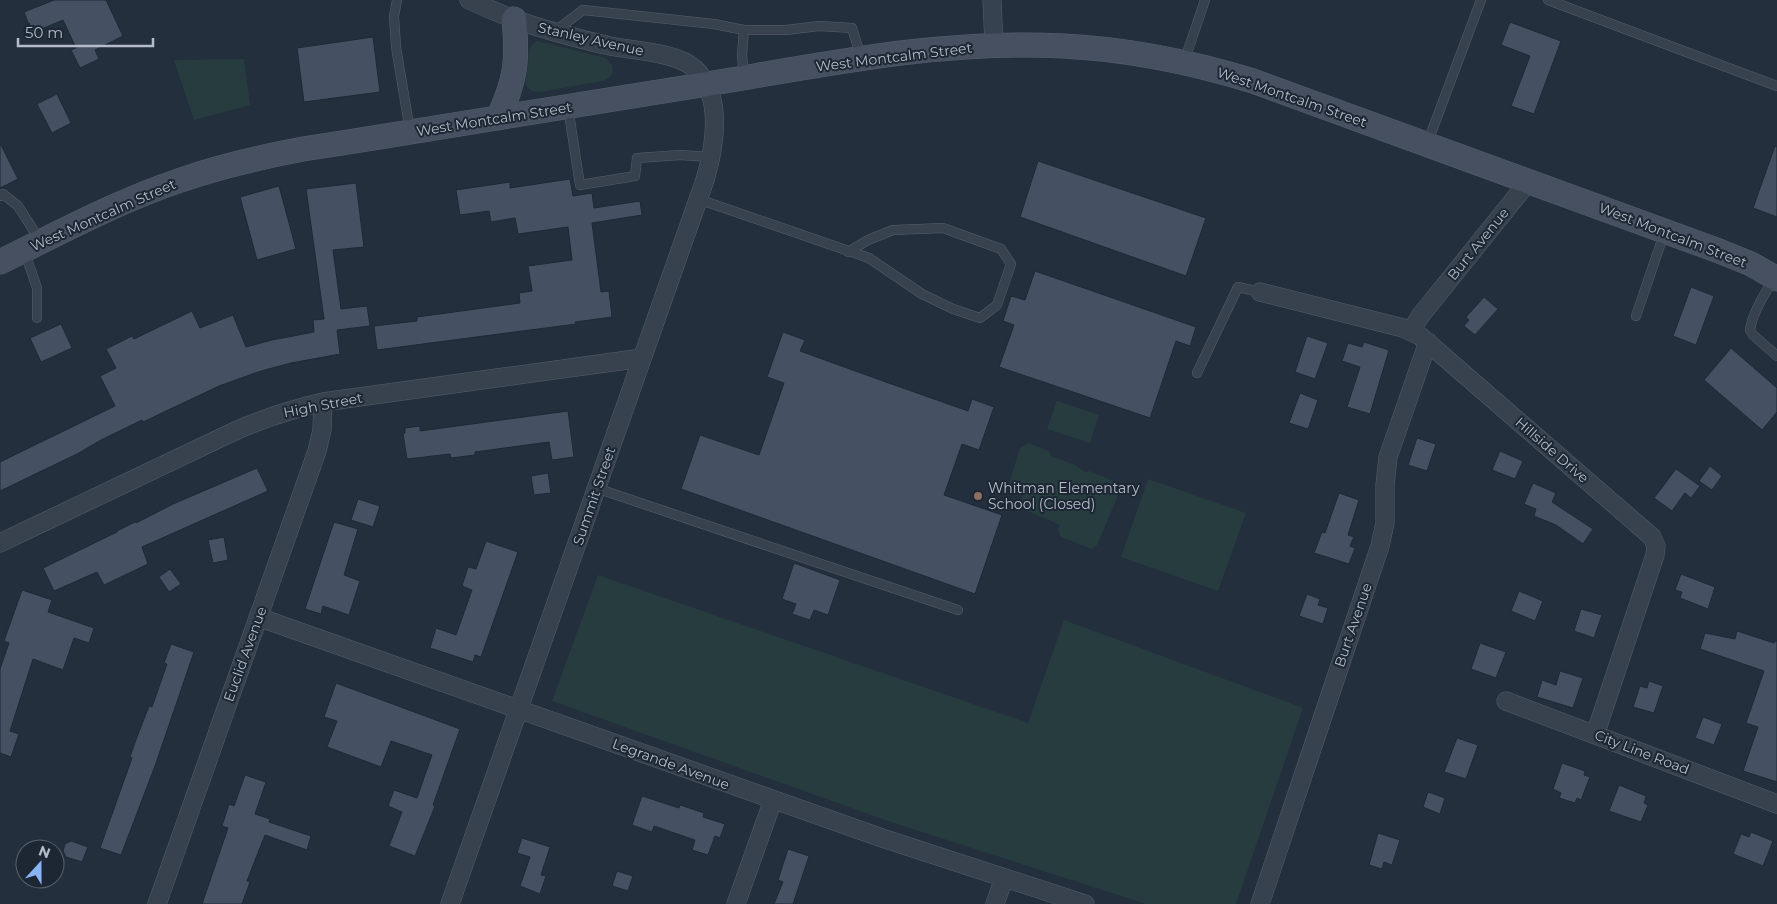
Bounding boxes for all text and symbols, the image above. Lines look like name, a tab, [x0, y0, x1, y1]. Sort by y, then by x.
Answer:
scale bar	[18, 15, 152, 47]
street label: Stanley Avenue	[536, 18, 646, 60]
text: 50 m	[25, 23, 63, 42]
street label: West Montcalm Street	[815, 38, 973, 76]
street label: West Montcalm Street	[1215, 63, 1370, 131]
street label: West Montcalm Street	[415, 98, 573, 140]
street label: West Montcalm Street	[28, 175, 179, 255]
street label: West Montcalm Street	[1596, 198, 1750, 272]
street label: Burt Avenue	[1443, 204, 1513, 284]
street label: High Street	[282, 388, 364, 421]
street label: Hillside Drive	[1512, 413, 1592, 487]
street label: Summit Street	[569, 444, 619, 548]
place label: Whitman Elementary School (Closed)	[988, 479, 1140, 513]
marker: Whitman Elementary School (Closed)	[972, 490, 984, 502]
street label: Burt Avenue	[1330, 580, 1376, 670]
street label: Euclid Avenue	[219, 604, 271, 704]
street label: City Line Road	[1592, 726, 1692, 778]
street label: Legrande Avenue	[610, 734, 732, 794]
north arrow	[15, 839, 65, 889]
text: N	[36, 841, 53, 862]

